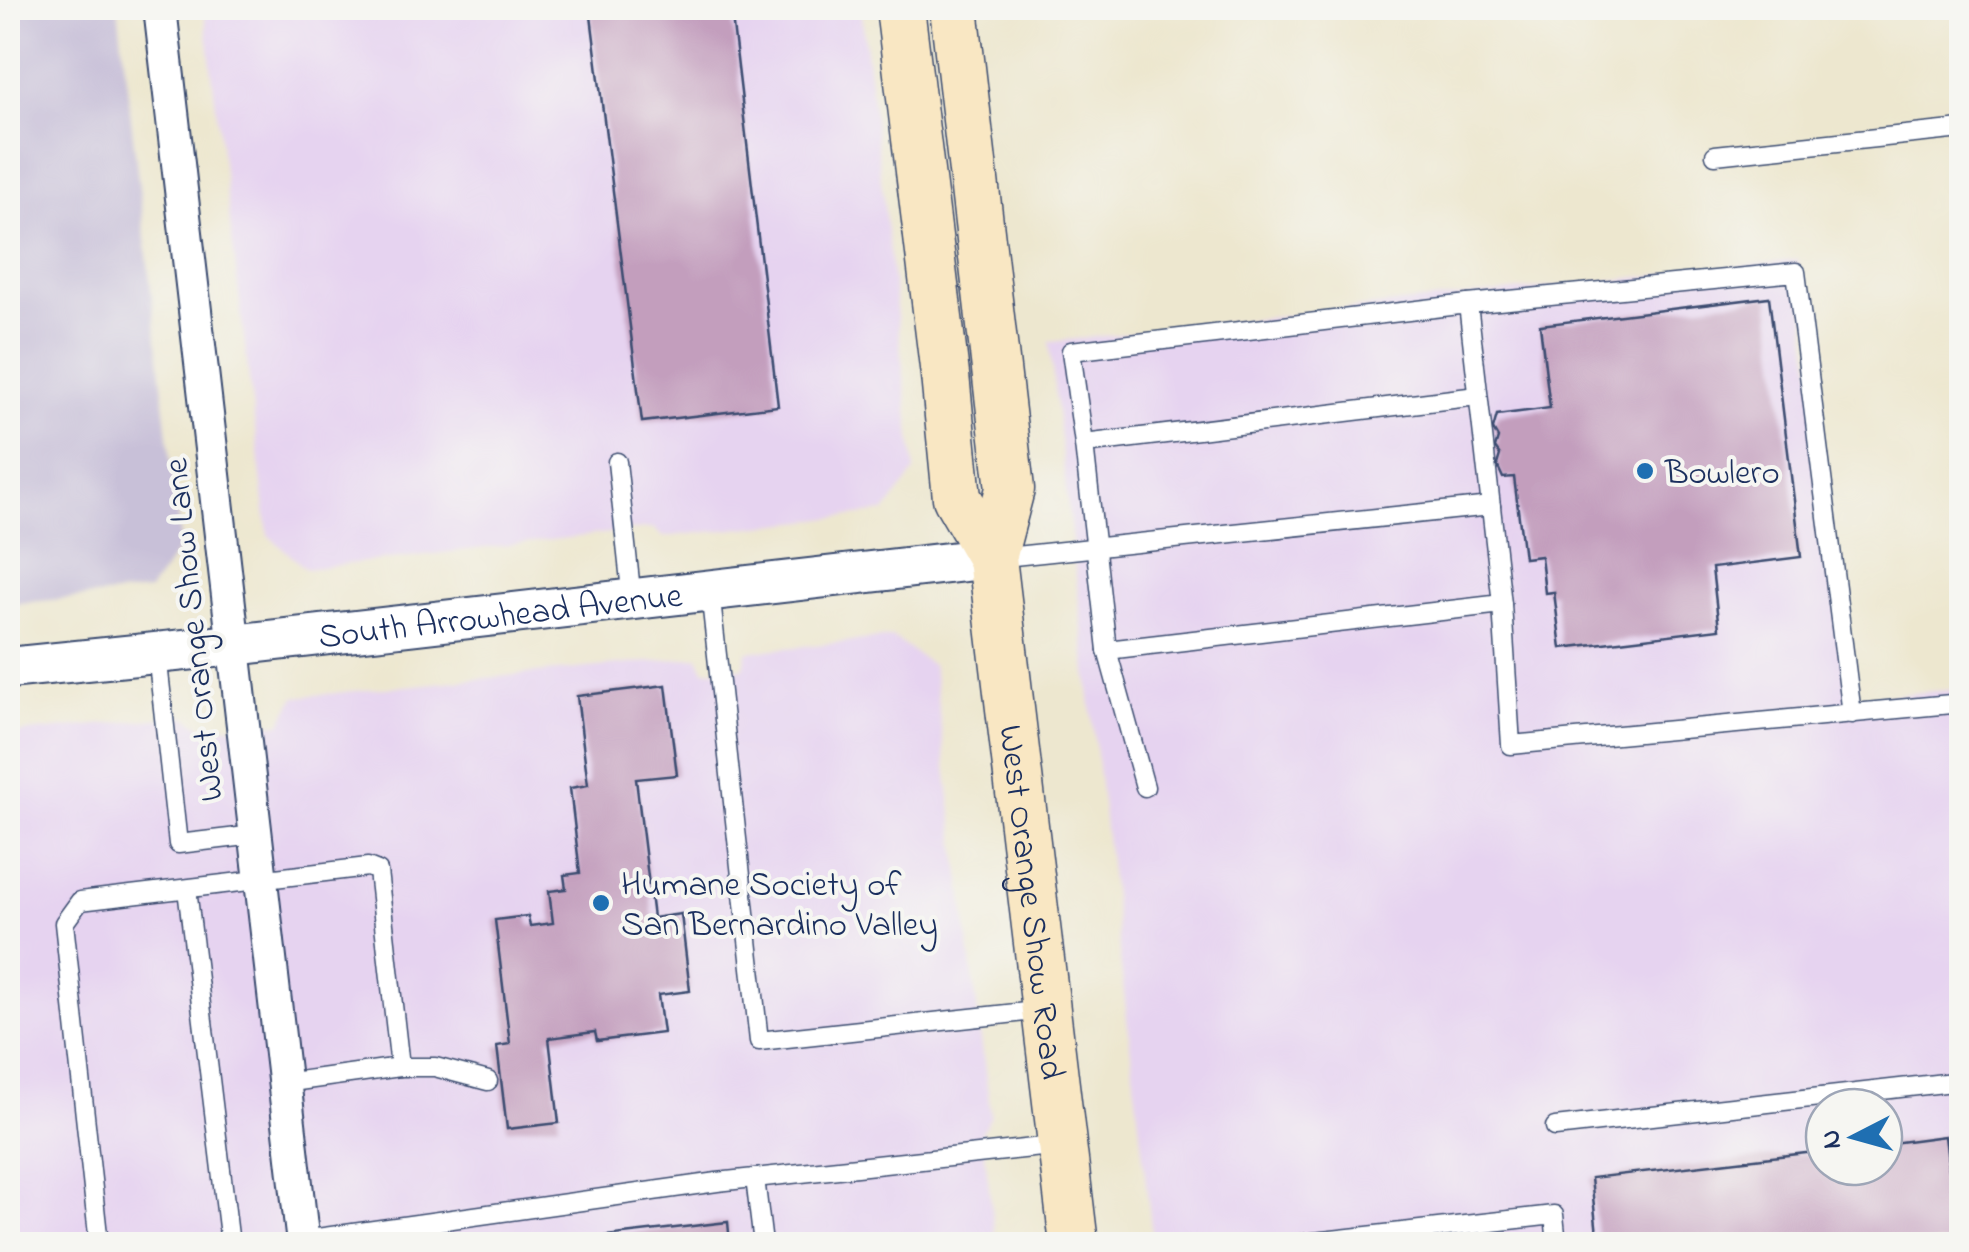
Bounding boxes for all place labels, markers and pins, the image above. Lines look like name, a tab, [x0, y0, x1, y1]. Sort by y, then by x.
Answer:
place label: Bowlero	[1664, 449, 1780, 500]
marker: Bowlero	[1634, 460, 1656, 482]
place label: Humane Society of San Bernardino Valley	[621, 861, 938, 952]
marker: Humane Society of San Bernardino Valley	[590, 892, 612, 914]

